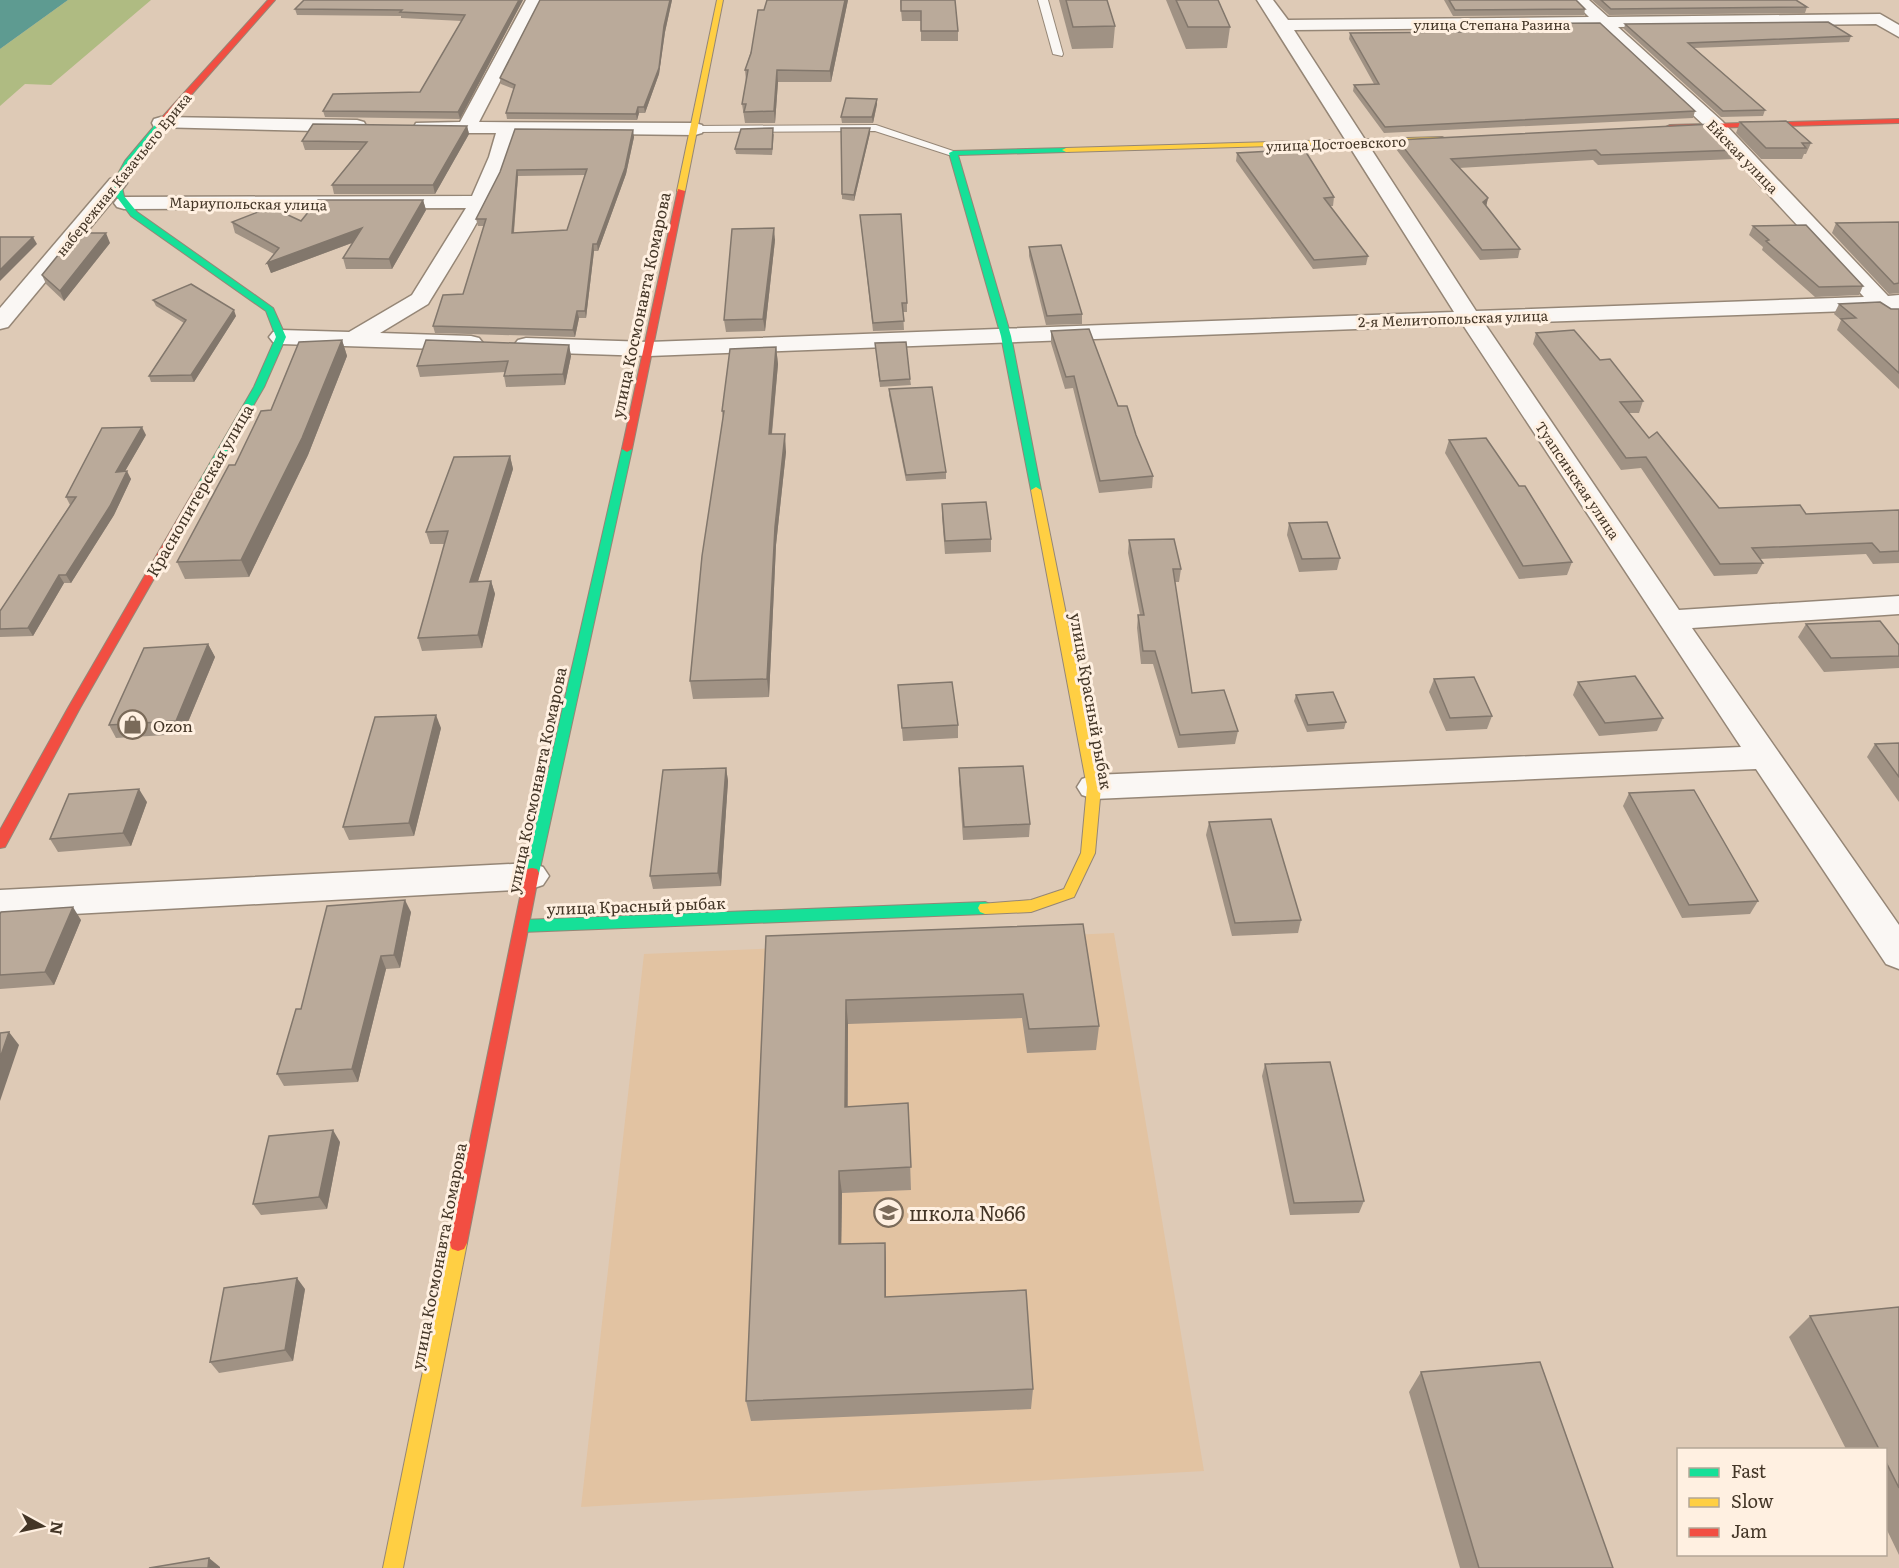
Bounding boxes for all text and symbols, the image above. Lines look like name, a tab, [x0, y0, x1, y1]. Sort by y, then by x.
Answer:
street label: улица Степана Разина	[1414, 14, 1571, 34]
street label: набережная Казачьего Ерика	[51, 88, 196, 260]
street label: Ейская улица	[1703, 115, 1784, 198]
street label: улица Достоевского	[1265, 131, 1407, 155]
street label: улица Космонавта Комарова	[604, 189, 676, 420]
street label: Мариупольская улица	[169, 192, 328, 214]
street label: 2-я Мелитопольская улица	[1358, 305, 1549, 331]
street label: Краснопитерская улица	[140, 399, 259, 581]
street label: Туапсинская улица	[1531, 417, 1625, 543]
street label: улица Красный рыбак	[1065, 611, 1119, 792]
street label: улица Космонавта Комарова	[500, 664, 572, 895]
shop icon: Ozon	[116, 709, 148, 741]
place label: Ozon	[153, 713, 193, 737]
street label: улица Красный рыбак	[546, 890, 726, 920]
street label: улица Космонавта Комарова	[404, 1140, 472, 1372]
school or university icon: школа №66	[872, 1196, 904, 1228]
place label: школа №66	[909, 1197, 1026, 1227]
legend	[1677, 1448, 1887, 1556]
text: Fast	[1731, 1457, 1767, 1484]
text: Slow	[1731, 1487, 1774, 1514]
north arrow	[12, 1496, 72, 1556]
text: Jam	[1731, 1517, 1767, 1544]
text: N	[45, 1520, 71, 1537]

